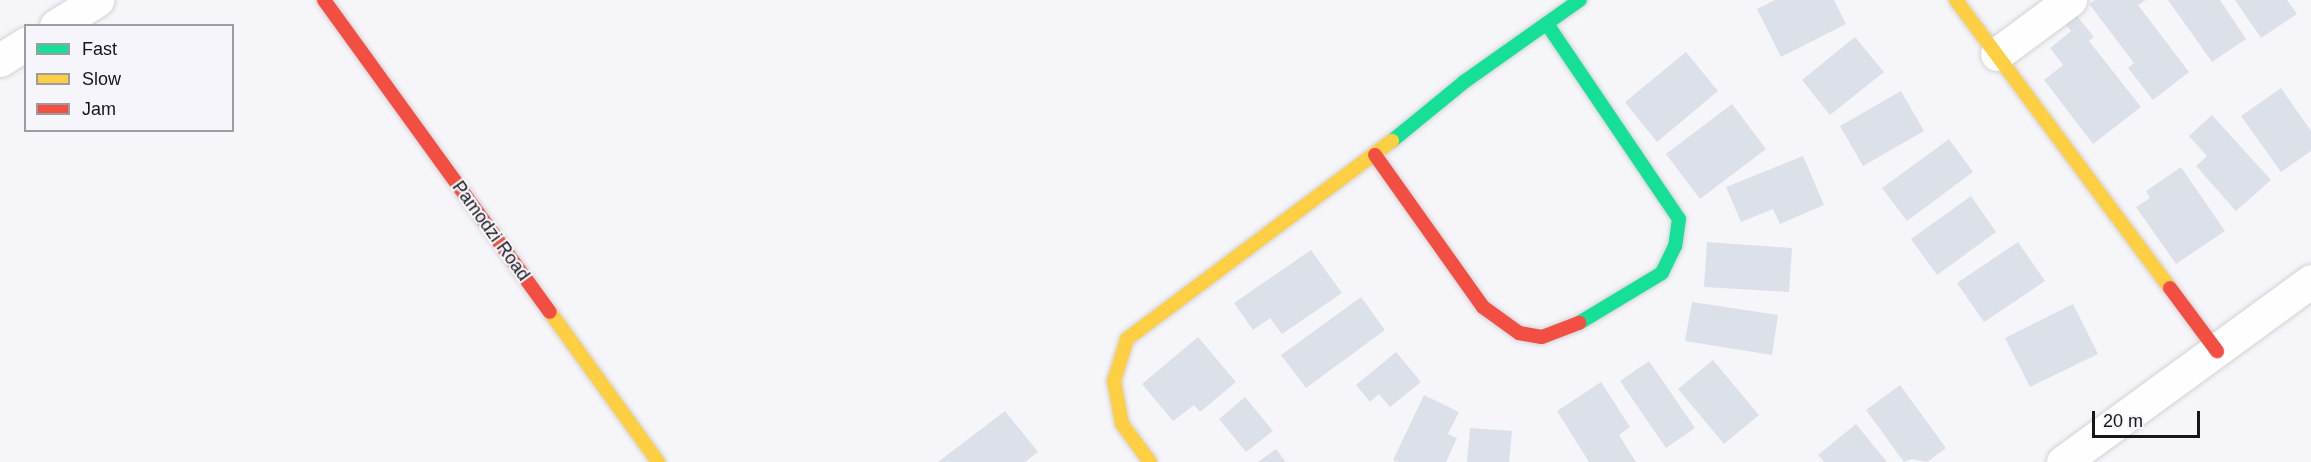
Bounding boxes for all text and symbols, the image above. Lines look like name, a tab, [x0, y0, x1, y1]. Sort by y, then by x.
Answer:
legend	[24, 24, 234, 132]
text: Fast	[82, 39, 117, 59]
text: Slow	[82, 69, 121, 89]
text: Jam	[82, 99, 116, 119]
street label: Pamodzi Road	[448, 177, 534, 285]
scale bar	[2095, 399, 2203, 437]
text: 20 m	[2103, 411, 2143, 431]

